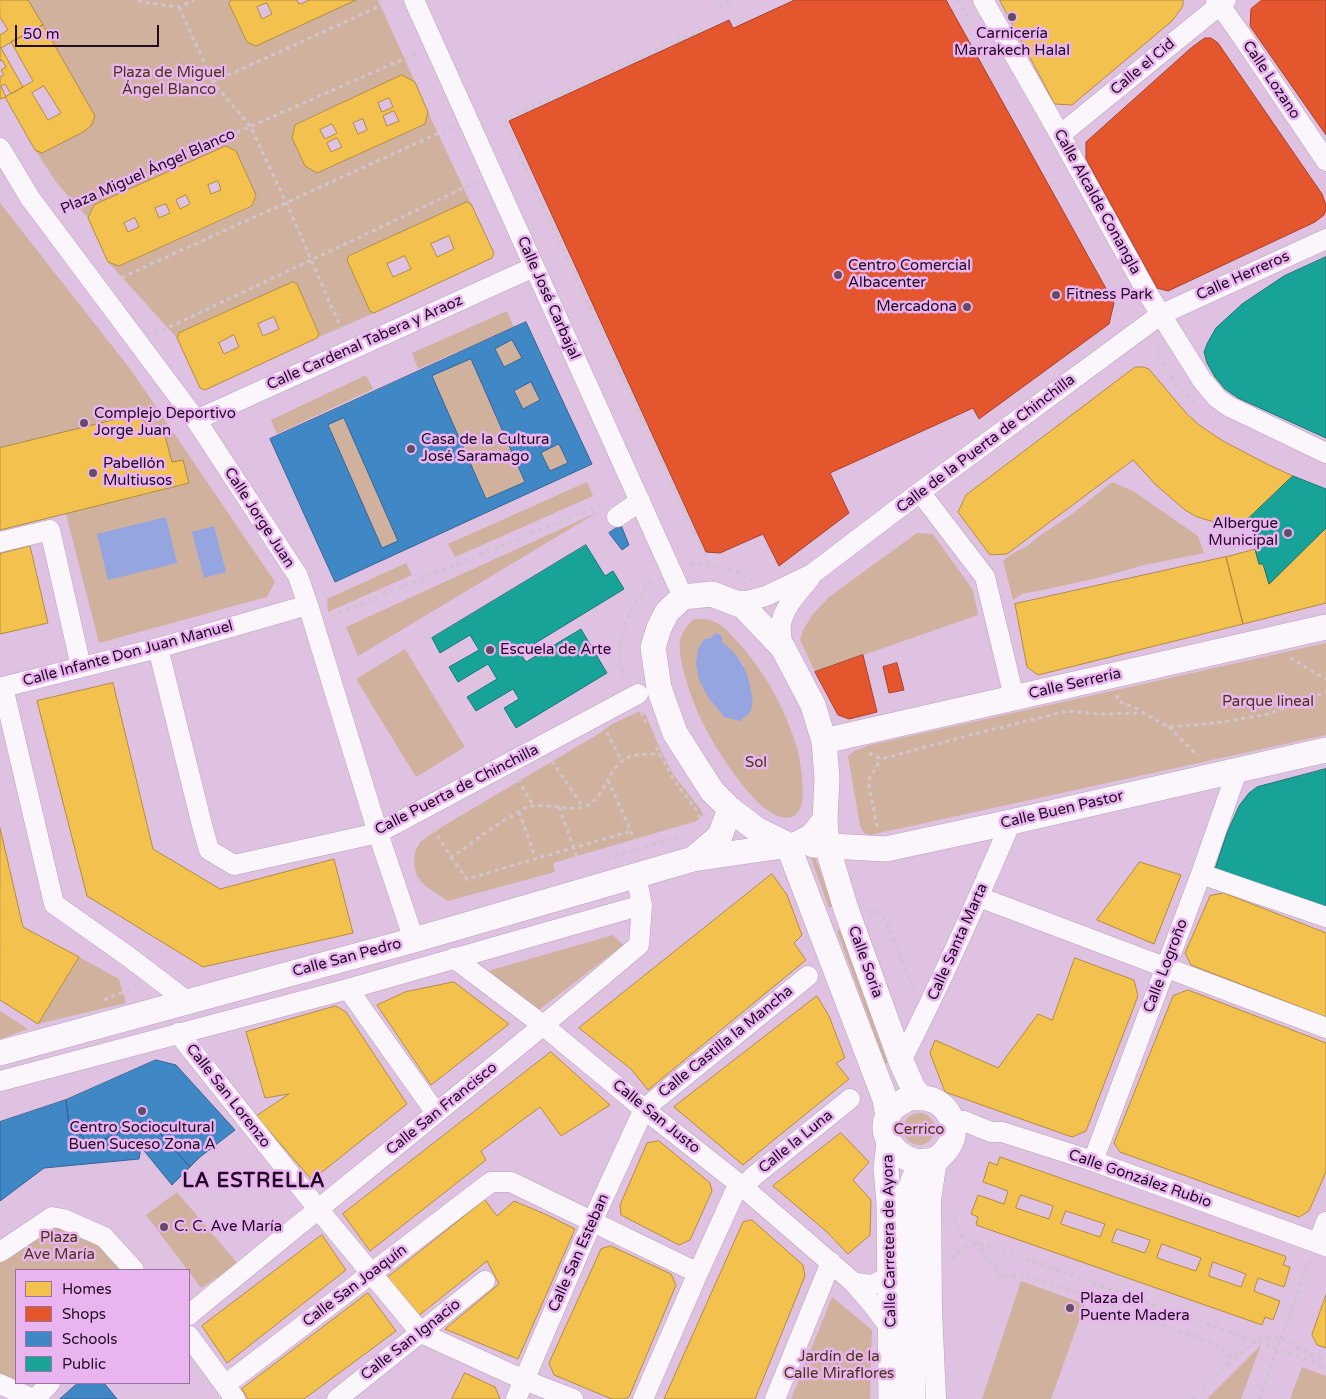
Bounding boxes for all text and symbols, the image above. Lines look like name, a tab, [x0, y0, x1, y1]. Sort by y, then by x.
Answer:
marker: Carnicería Marrakech Halal	[1006, 11, 1018, 23]
scale bar	[18, 15, 161, 47]
text: 50 m	[23, 25, 60, 43]
place label: Carnicería Marrakech Halal	[954, 25, 1070, 60]
street label: Calle el Cid	[1107, 35, 1179, 99]
street label: Calle Lozano	[1238, 37, 1304, 123]
park label: Plaza de Miguel Ángel Blanco	[113, 64, 225, 99]
street label: Plaza Miguel Ángel Blanco	[58, 125, 238, 219]
street label: Calle Alcalde Conangla	[1050, 126, 1144, 278]
street label: Calle José Carbajal	[513, 234, 583, 362]
street label: Calle Herreros	[1194, 247, 1292, 305]
place label: Centro Comercial Albacenter	[848, 257, 971, 292]
marker: Centro Comercial Albacenter	[832, 269, 844, 281]
place label: Fitness Park	[1066, 286, 1152, 304]
marker: Fitness Park	[1050, 289, 1062, 301]
street label: Calle Cardenal Tabera y Araoz	[264, 292, 466, 394]
place label: Mercadona	[876, 298, 957, 316]
marker: Mercadona	[961, 301, 973, 313]
street label: Calle de la Puerta de Chinchilla	[893, 371, 1079, 517]
place label: Complejo Deportivo Jorge Juan	[94, 405, 236, 440]
marker: Complejo Deportivo Jorge Juan	[78, 417, 90, 429]
place label: Casa de la Cultura José Saramago	[421, 431, 549, 466]
marker: Casa de la Cultura José Saramago	[405, 443, 417, 455]
place label: Pabellón Multiusos	[103, 455, 172, 490]
street label: Calle Jorge Juan	[220, 465, 298, 571]
marker: Pabellón Multiusos	[87, 467, 99, 479]
place label: Albergue Municipal	[1208, 515, 1278, 550]
marker: Albergue Municipal	[1282, 527, 1294, 539]
street label: Calle Infante Don Juan Manuel	[21, 617, 235, 691]
place label: Escuela de Arte	[500, 641, 611, 659]
marker: Escuela de Arte	[484, 644, 496, 656]
street label: Calle Serrería	[1027, 665, 1123, 703]
park label: Parque lineal	[1222, 693, 1314, 711]
street label: Calle Puerta de Chinchilla	[372, 741, 542, 839]
park label: Sol	[745, 754, 767, 772]
street label: Calle Buen Pastor	[999, 787, 1125, 833]
street label: Calle Santa Marta	[924, 881, 992, 1003]
street label: Calle Logroño	[1140, 917, 1192, 1015]
street label: Calle Soria	[844, 924, 886, 1000]
street label: Calle San Pedro	[291, 935, 403, 981]
street label: Calle Castilla la Mancha	[655, 982, 797, 1102]
street label: Calle San Lorenzo	[182, 1040, 274, 1152]
street label: Calle San Francisco	[383, 1059, 501, 1159]
street label: Calle San Justo	[609, 1076, 703, 1158]
marker: Centro Sociocultural Buen Suceso Zona A	[136, 1105, 148, 1117]
street label: Calle la Luna	[755, 1107, 837, 1177]
place label: Centro Sociocultural Buen Suceso Zona A	[68, 1119, 216, 1154]
park label: Cerrico	[894, 1121, 944, 1139]
street label: Calle González Rubio	[1066, 1146, 1214, 1212]
street label: Calle Carretera de Ayora	[879, 1154, 901, 1328]
district label: LA ESTRELLA	[181, 1170, 327, 1194]
street label: Calle San Esteban	[545, 1191, 613, 1315]
place label: C. C. Ave María	[174, 1218, 282, 1236]
marker: C. C. Ave María	[158, 1221, 170, 1233]
park label: Plaza Ave María	[23, 1229, 95, 1264]
street label: Calle San Joaquín	[299, 1241, 411, 1331]
legend	[15, 1269, 190, 1384]
text: Homes	[62, 1280, 112, 1298]
place label: Plaza del Puente Madera	[1080, 1290, 1190, 1325]
street label: Calle San Ignacio	[358, 1296, 464, 1384]
marker: Plaza del Puente Madera	[1064, 1302, 1076, 1314]
text: Shops	[62, 1305, 106, 1323]
text: Schools	[62, 1330, 118, 1348]
park label: Jardín de la Calle Miraflores	[784, 1348, 894, 1383]
text: Public	[62, 1355, 106, 1373]

